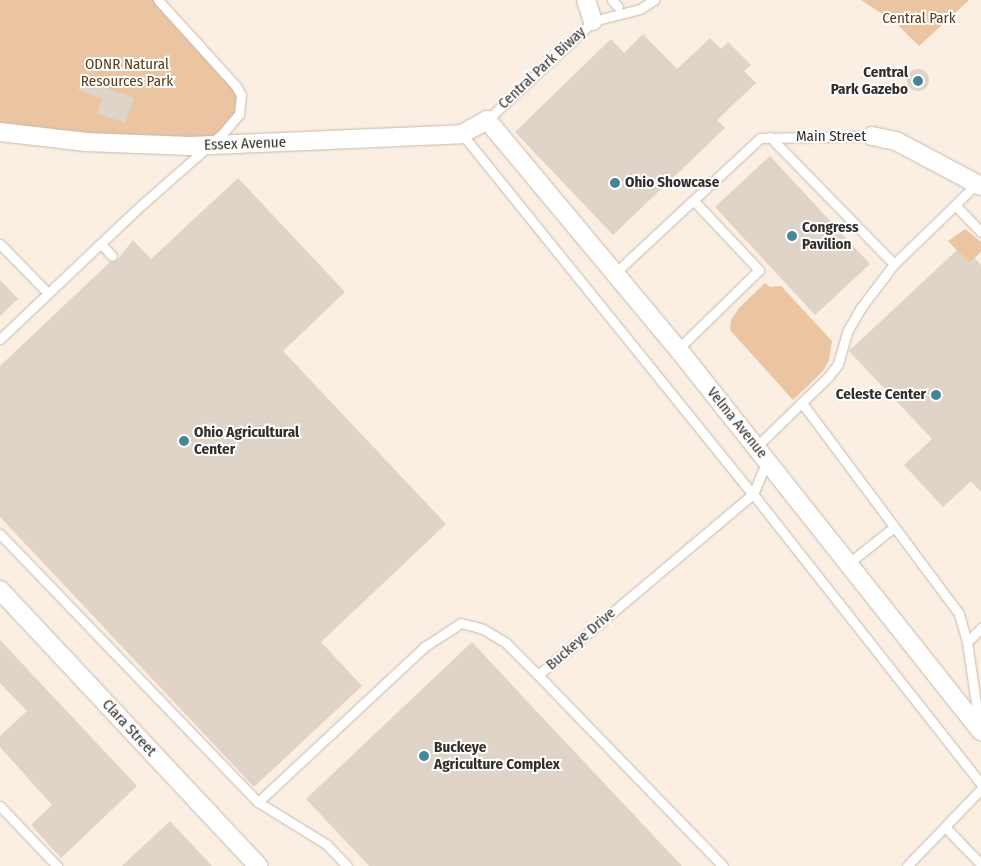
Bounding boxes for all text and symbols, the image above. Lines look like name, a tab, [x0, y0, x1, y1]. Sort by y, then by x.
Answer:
park label: Central Park	[882, 10, 956, 28]
street label: Central Park Biway	[495, 23, 589, 113]
park label: ODNR Natural Resources Park	[81, 55, 173, 90]
place label: Central Park Gazebo	[831, 63, 908, 98]
marker: Central Park Gazebo	[912, 75, 924, 87]
street label: Main Street	[796, 128, 866, 146]
street label: Essex Avenue	[204, 134, 286, 154]
place label: Ohio Showcase	[625, 174, 719, 192]
marker: Ohio Showcase	[609, 177, 621, 189]
place label: Congress Pavilion	[802, 218, 859, 253]
marker: Congress Pavilion	[786, 230, 798, 242]
street label: Velma Avenue	[703, 384, 771, 462]
place label: Celeste Center	[836, 386, 926, 404]
marker: Celeste Center	[930, 389, 942, 401]
place label: Ohio Agricultural Center	[194, 423, 299, 458]
marker: Ohio Agricultural Center	[178, 435, 190, 447]
street label: Buckeye Drive	[543, 604, 619, 674]
street label: Clara Street	[98, 696, 160, 760]
place label: Buckeye Agriculture Complex	[434, 738, 560, 773]
marker: Buckeye Agriculture Complex	[418, 750, 430, 762]

